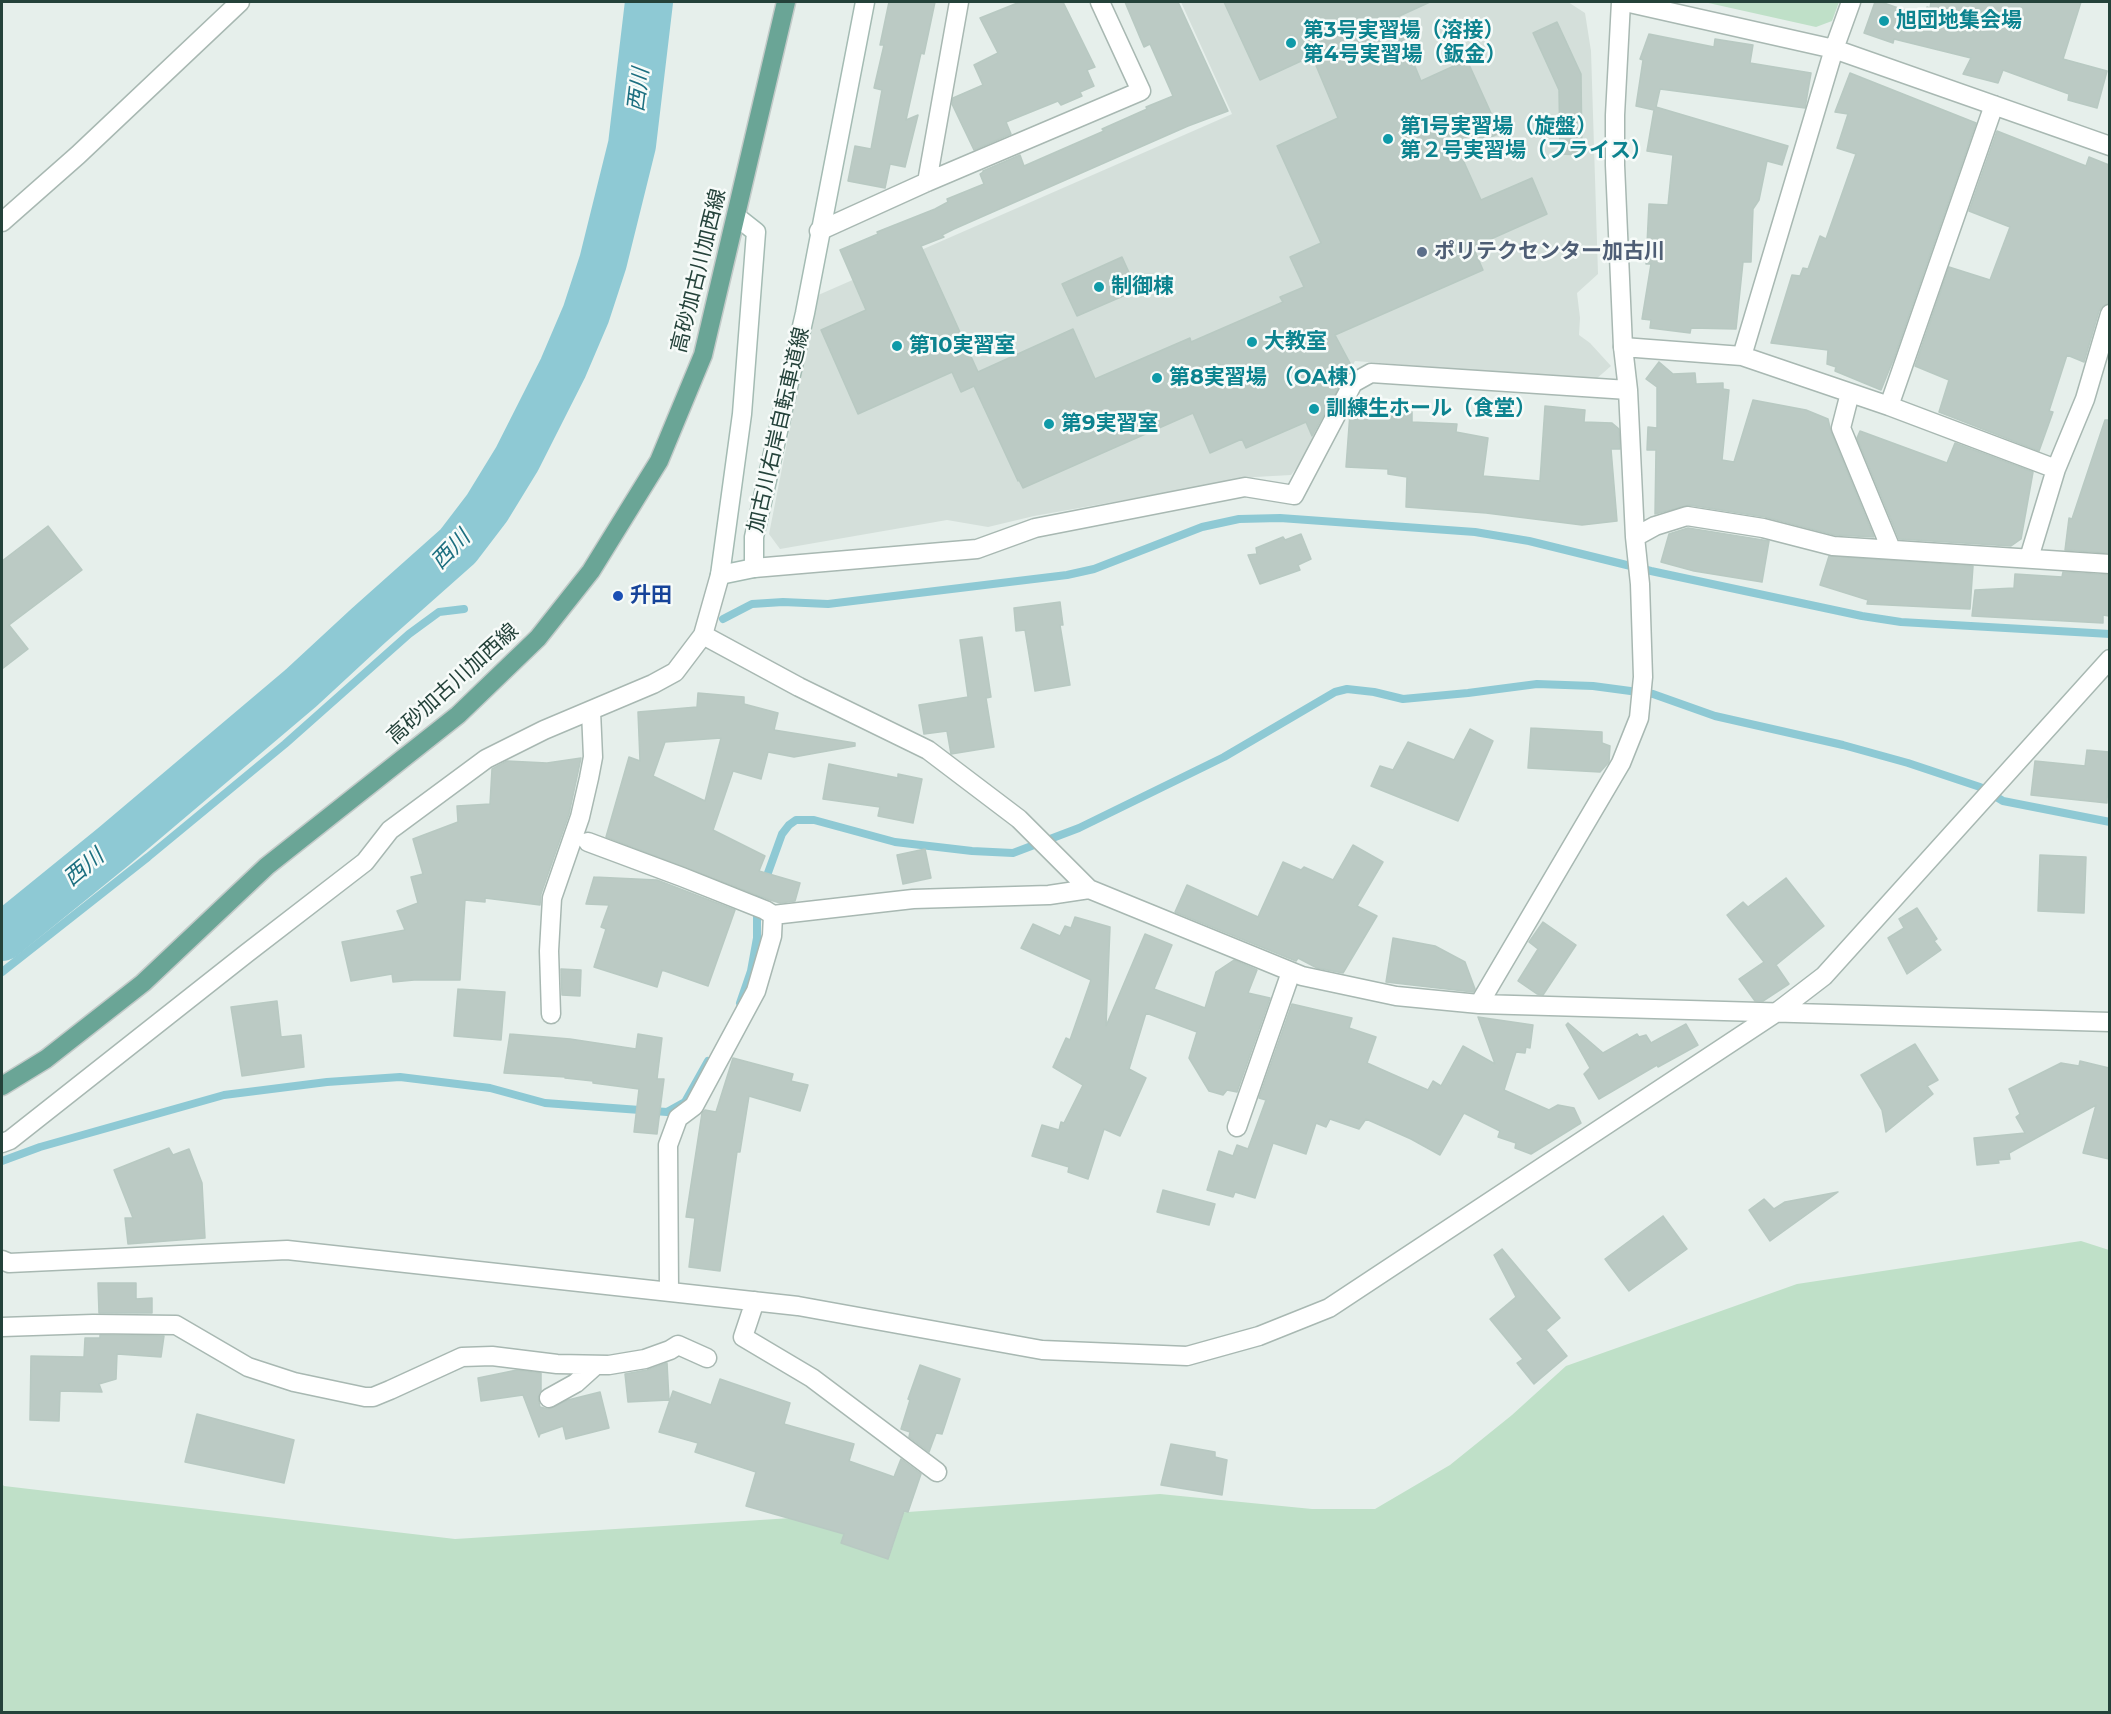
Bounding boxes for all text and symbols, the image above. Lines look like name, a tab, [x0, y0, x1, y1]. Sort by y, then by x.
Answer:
place label: 旭団地集会場	[1896, 8, 2022, 34]
marker: 旭団地集会場	[1877, 14, 1891, 28]
place label: 第3号実習場（溶接） 第4号実習場（鈑金）	[1303, 18, 1506, 68]
marker: 第3号実習場（溶接） 第4号実習場（鈑金）	[1284, 36, 1298, 50]
water label: 西川	[623, 67, 655, 113]
place label: 第1号実習場（旋盤） 第２号実習場（フライス）	[1400, 114, 1652, 164]
marker: 第1号実習場（旋盤） 第２号実習場（フライス）	[1381, 132, 1395, 146]
street label: 高砂加古川加西線	[666, 186, 732, 356]
place label: ポリテクセンター加古川	[1434, 239, 1665, 265]
marker: ポリテクセンター加古川	[1415, 245, 1429, 259]
place label: 制御棟	[1111, 274, 1174, 300]
marker: 制御棟	[1092, 280, 1106, 294]
street label: 加古川右岸自転車道線	[743, 325, 815, 535]
place label: 大教室	[1264, 329, 1327, 355]
place label: 第10実習室	[909, 333, 1015, 359]
marker: 大教室	[1245, 335, 1259, 349]
marker: 第10実習室	[890, 339, 904, 353]
place label: 第8実習場 （OA棟）	[1169, 365, 1369, 391]
marker: 第8実習場 （OA棟）	[1150, 371, 1164, 385]
place label: 訓練生ホール（食堂）	[1326, 396, 1536, 422]
marker: 訓練生ホール（食堂）	[1307, 402, 1321, 416]
place label: 第9実習室	[1061, 411, 1158, 437]
marker: 第9実習室	[1042, 417, 1056, 431]
water label: 西川	[426, 525, 476, 575]
place label: 升田	[630, 583, 672, 609]
marker: 升田	[611, 589, 625, 603]
street label: 高砂加古川加西線	[382, 618, 524, 750]
water label: 西川	[59, 844, 109, 892]

